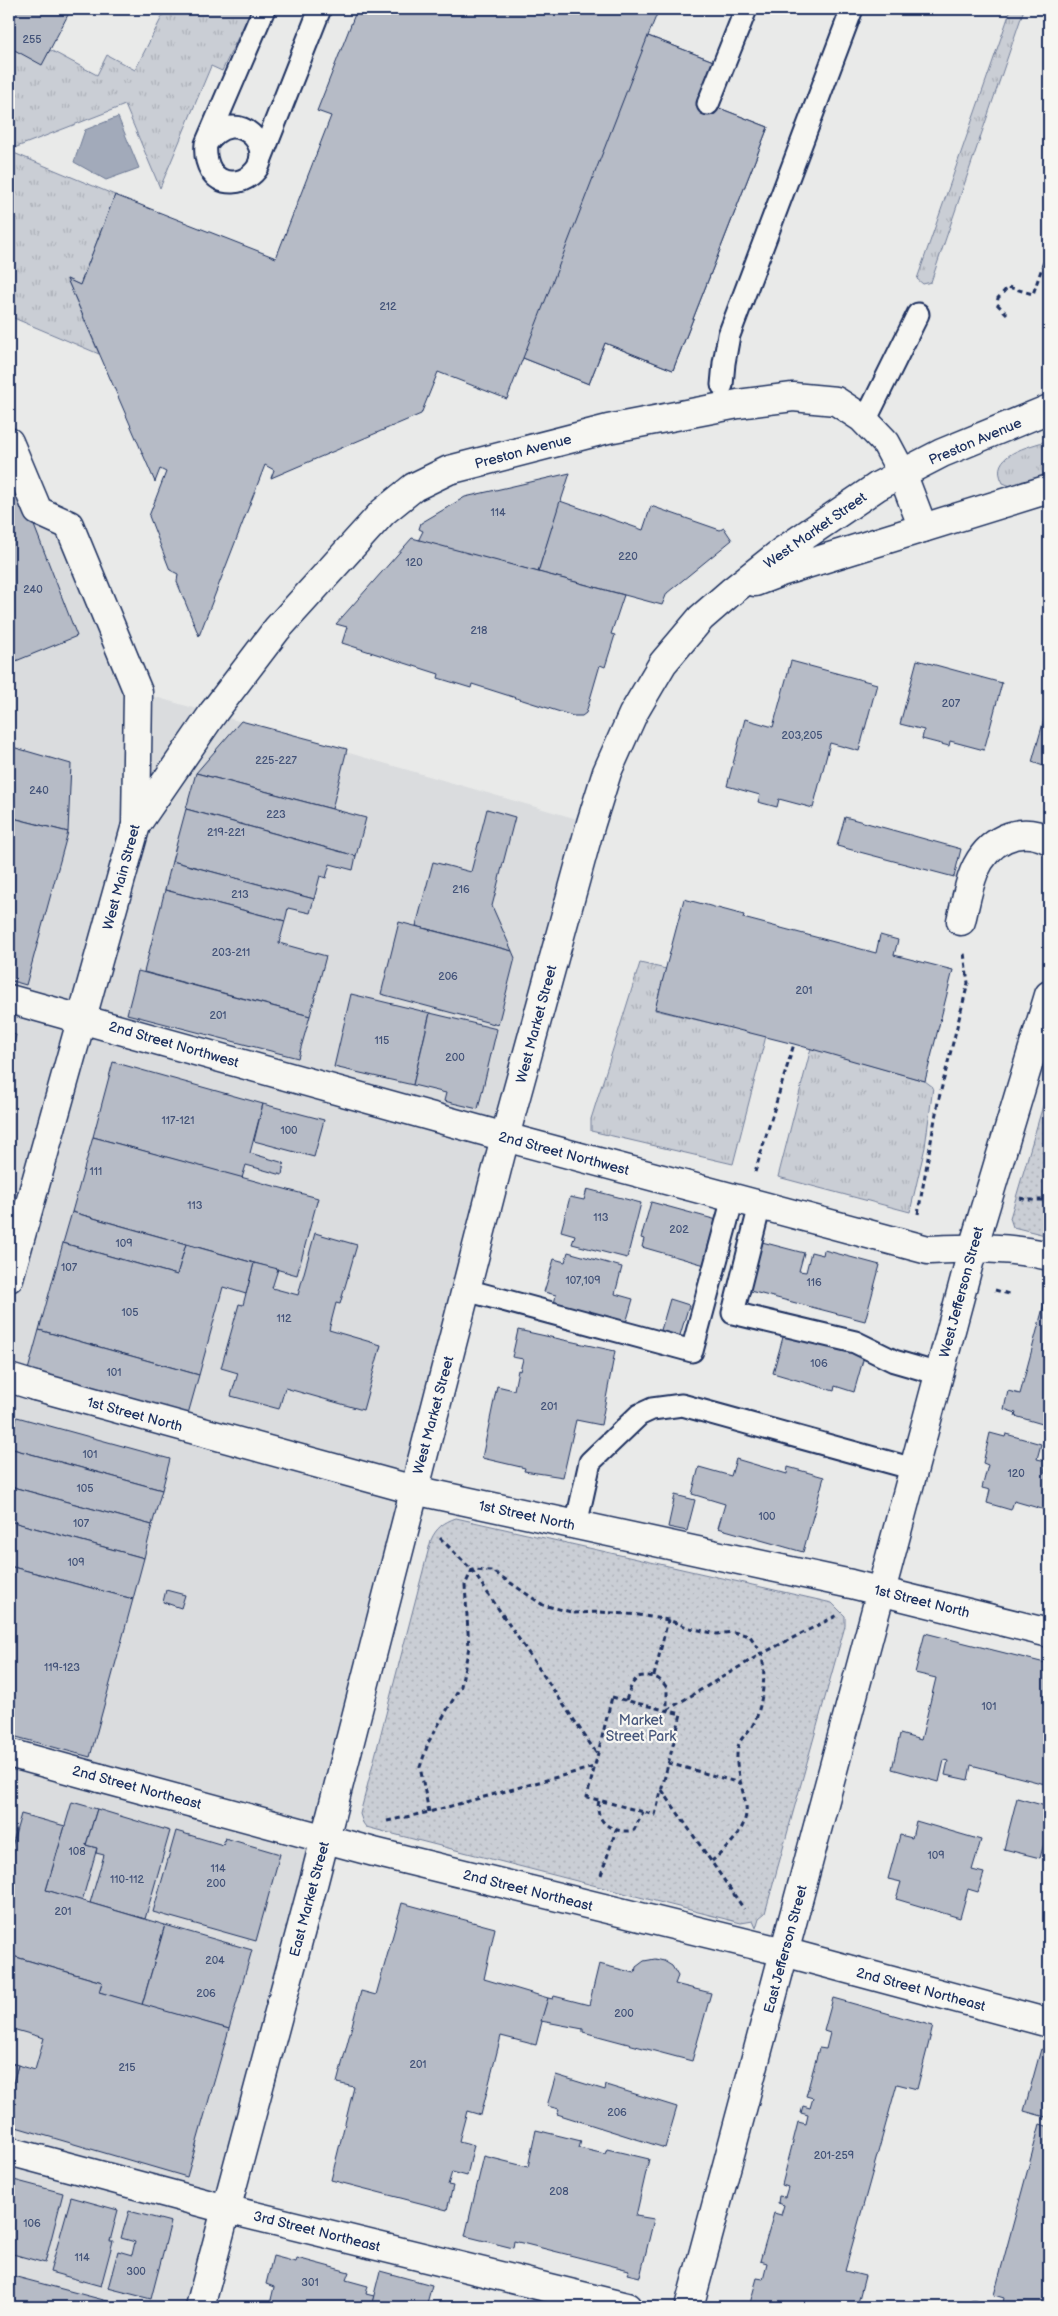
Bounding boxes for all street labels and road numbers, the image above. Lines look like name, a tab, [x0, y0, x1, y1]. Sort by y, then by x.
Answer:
street label: Preston Avenue	[926, 414, 1024, 469]
street label: Preston Avenue	[473, 430, 573, 473]
street label: West Market Street	[761, 488, 870, 572]
street label: West Main Street	[99, 822, 144, 932]
street label: West Market Street	[513, 963, 561, 1085]
street label: 2nd Street Northwest	[107, 1018, 241, 1071]
street label: 2nd Street Northwest	[497, 1128, 632, 1179]
street label: West Jefferson Street	[936, 1224, 987, 1360]
street label: West Market Street	[410, 1354, 458, 1476]
street label: 1st Street North	[85, 1394, 185, 1435]
street label: 1st Street North	[477, 1497, 577, 1534]
street label: 1st Street North	[872, 1581, 972, 1622]
street label: 2nd Street Northeast	[70, 1762, 204, 1813]
street label: East Market Street	[286, 1839, 333, 1959]
street label: 2nd Street Northeast	[461, 1866, 595, 1915]
street label: East Jefferson Street	[760, 1883, 811, 2015]
street label: 2nd Street Northeast	[854, 1964, 988, 2015]
street label: 3rd Street Northeast	[252, 2207, 383, 2256]

